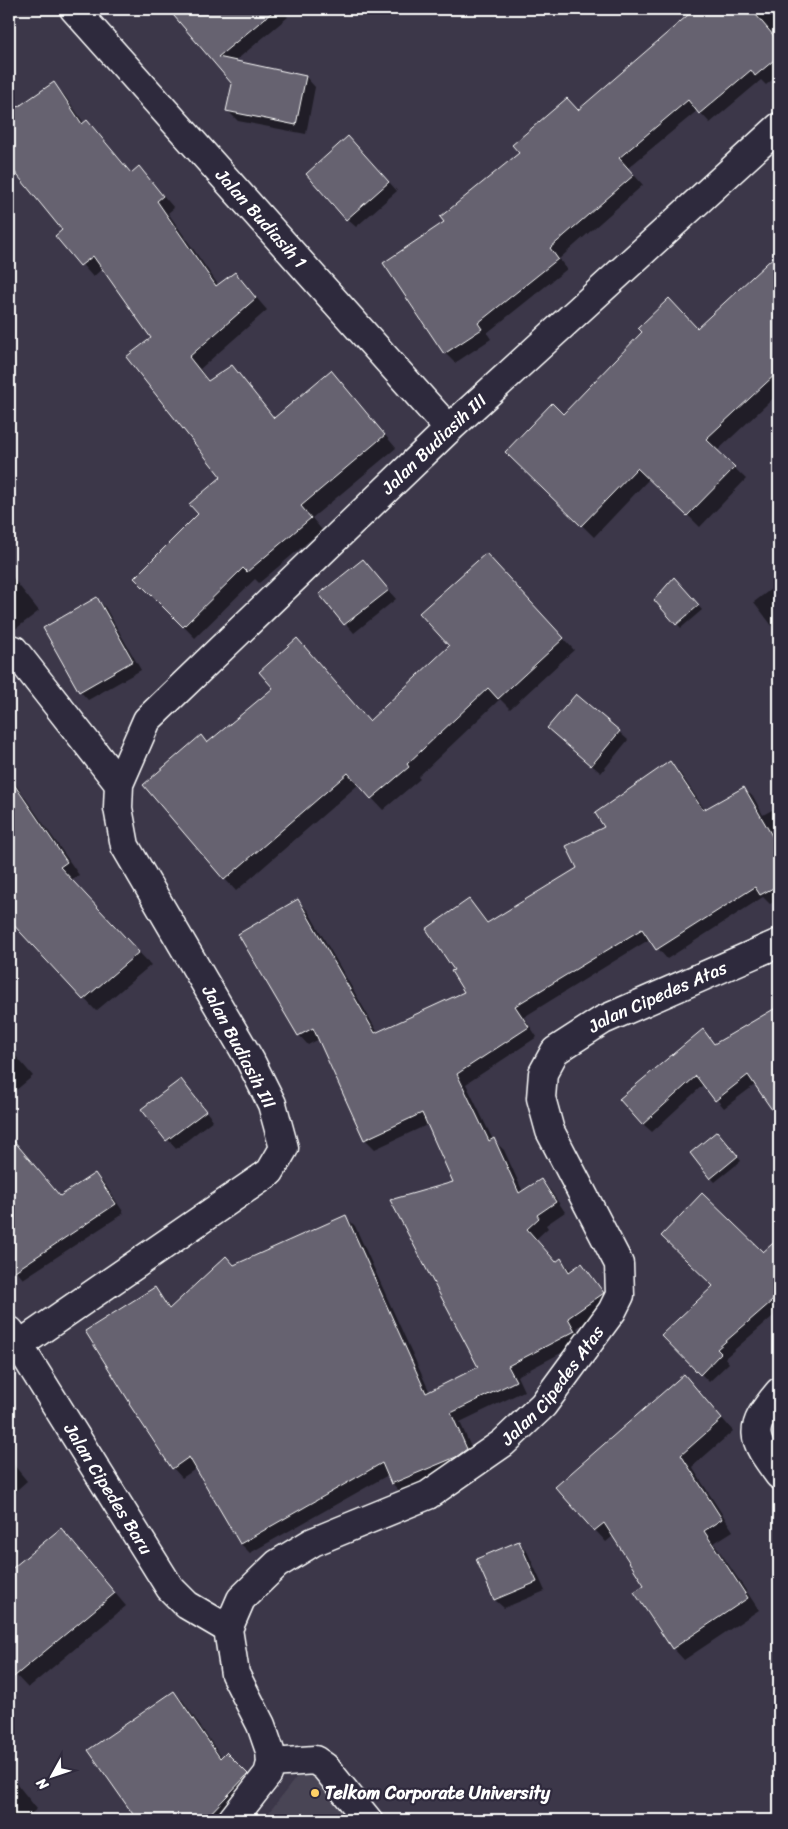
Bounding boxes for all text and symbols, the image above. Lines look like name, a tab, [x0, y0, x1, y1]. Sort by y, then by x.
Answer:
street label: Jalan Budiasih 1	[207, 160, 315, 276]
street label: Jalan Budiasih III	[373, 385, 495, 503]
street label: Jalan Cipedes Atas	[581, 951, 733, 1042]
street label: Jalan Budiasih III	[192, 978, 285, 1115]
street label: Jalan Cipedes Atas	[492, 1318, 613, 1454]
street label: Jalan Cipedes Baru	[54, 1416, 162, 1561]
north arrow	[28, 1752, 78, 1802]
text: N	[30, 1772, 56, 1797]
place label: Telkom Corporate University	[325, 1777, 551, 1809]
marker: Telkom Corporate University	[309, 1787, 321, 1799]

